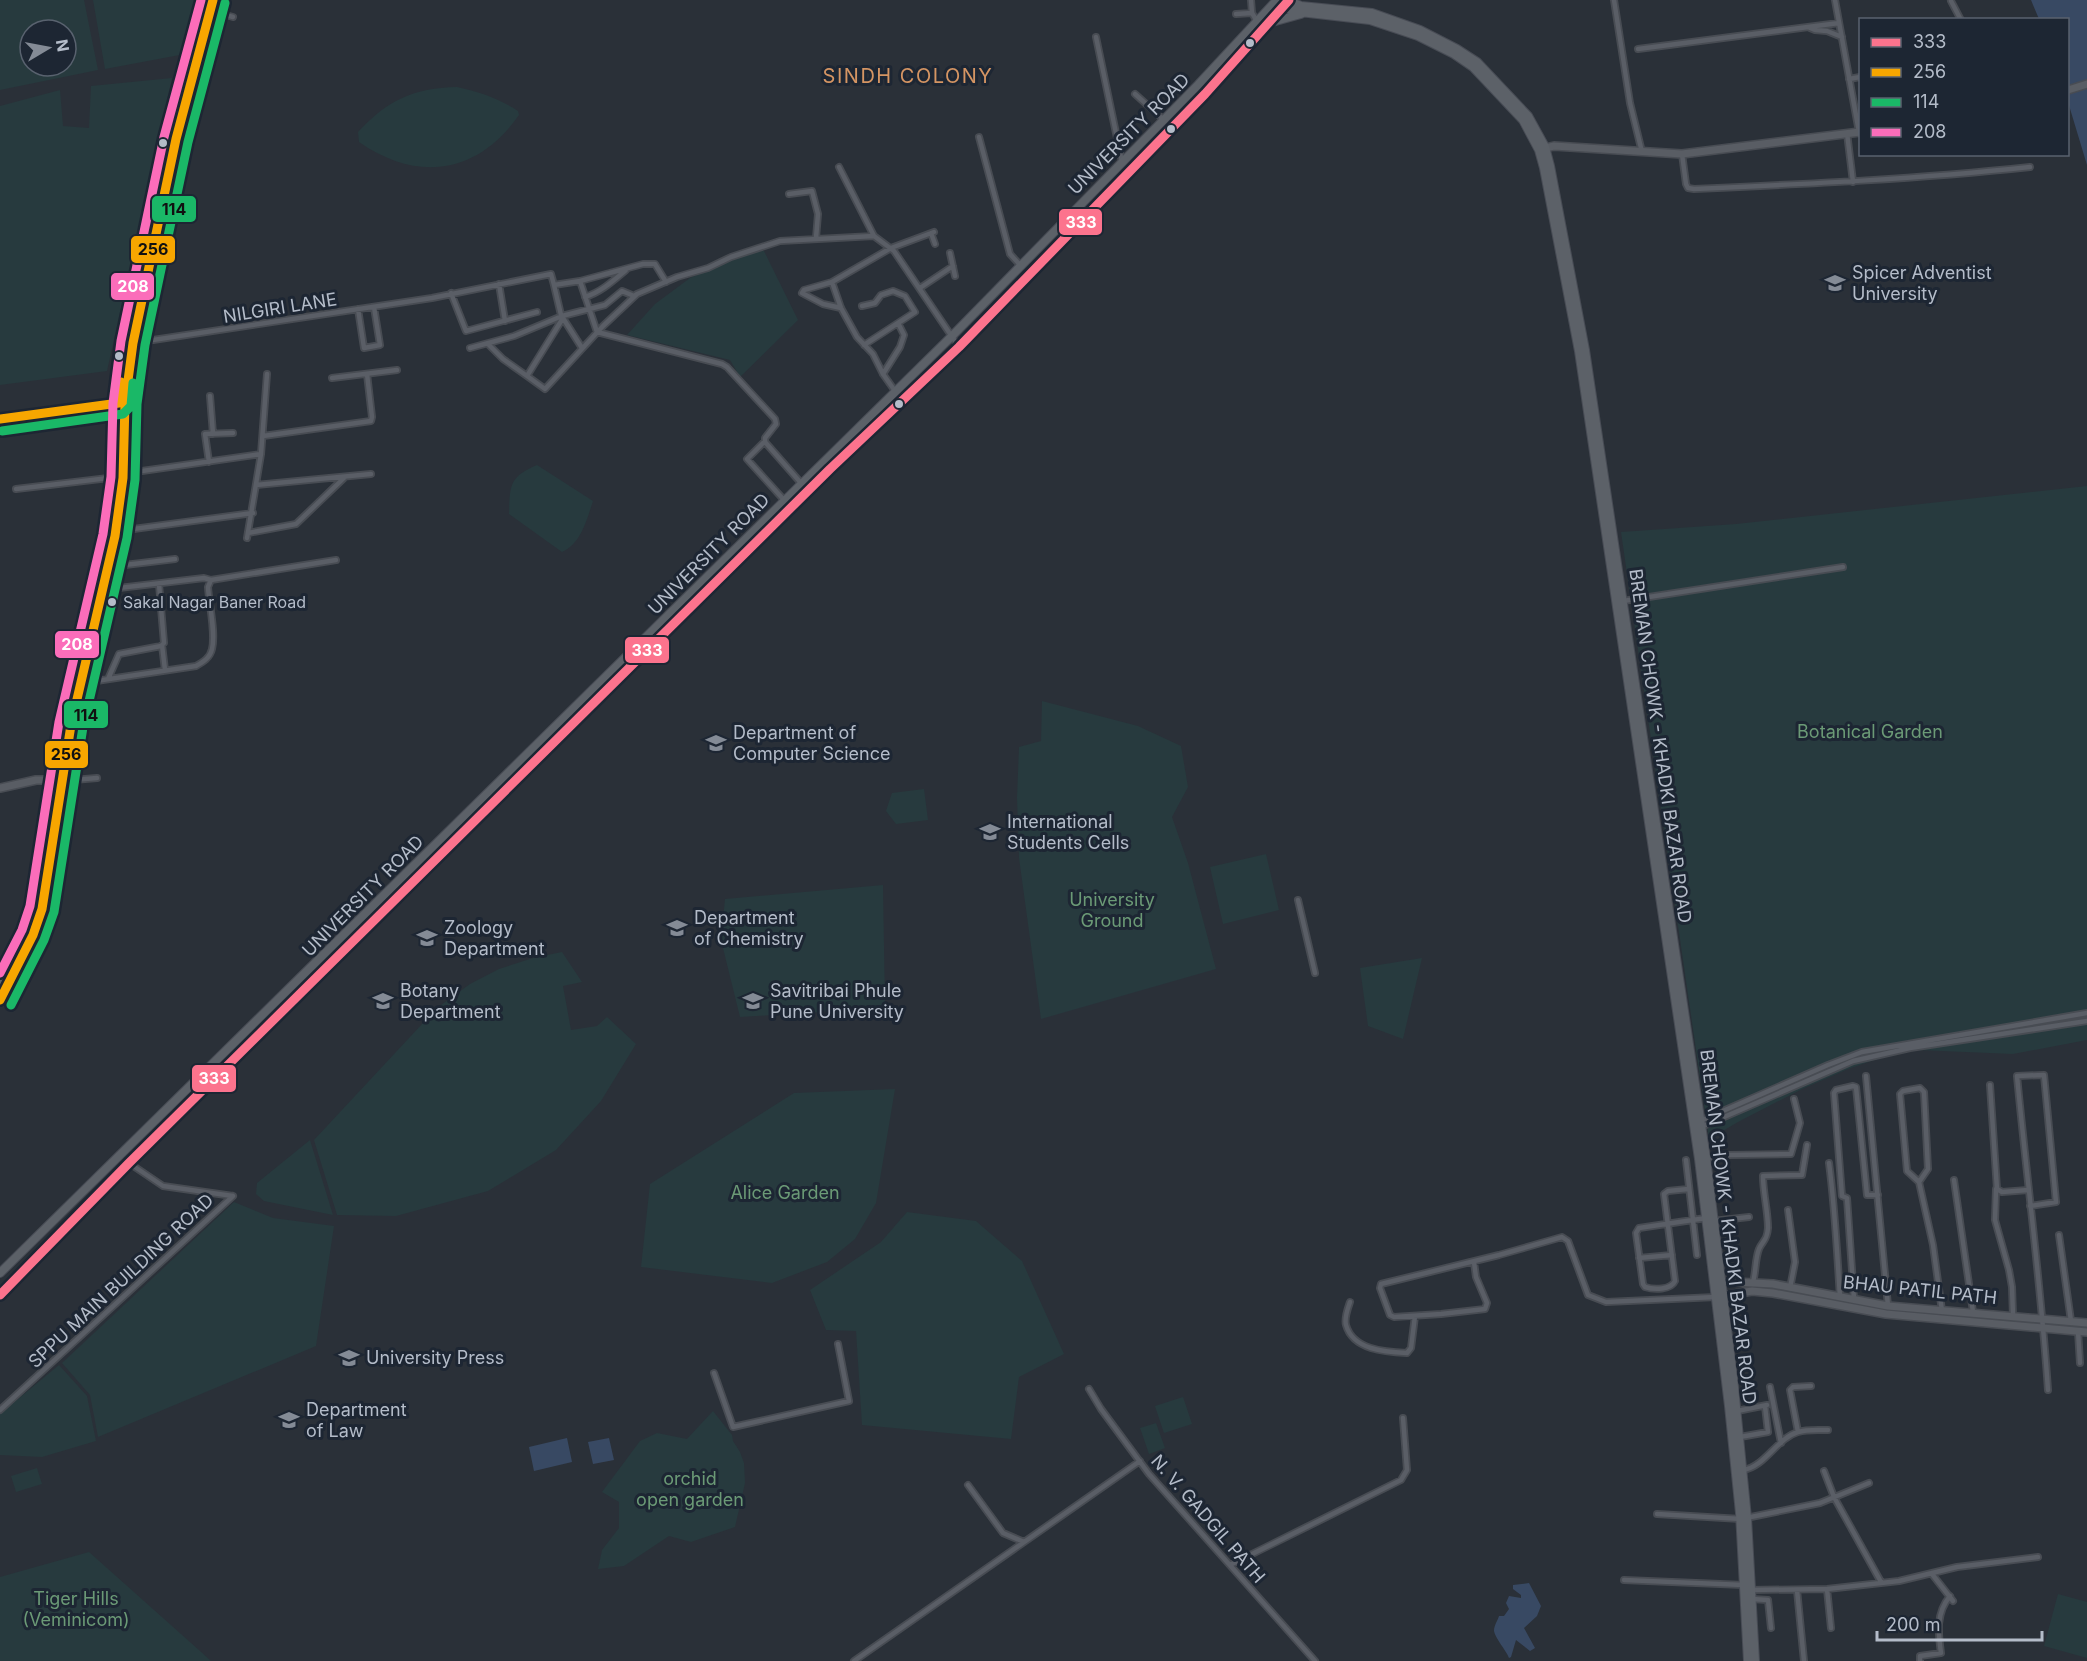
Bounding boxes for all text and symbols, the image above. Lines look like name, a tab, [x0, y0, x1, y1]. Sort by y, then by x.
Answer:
north arrow	[18, 18, 78, 78]
legend	[1859, 18, 2069, 156]
text: 333	[1913, 31, 1946, 52]
unlabelled marker	[1244, 37, 1256, 49]
text: N	[52, 38, 74, 53]
text: 256	[1913, 61, 1946, 82]
district label: SINDH COLONY	[823, 64, 993, 88]
street label: UNIVERSITY ROAD	[1064, 69, 1193, 198]
text: 114	[1913, 91, 1939, 112]
text: 208	[1913, 121, 1946, 142]
unlabelled marker	[1165, 123, 1177, 135]
unlabelled marker	[157, 137, 169, 149]
line badge: 114	[151, 195, 197, 223]
text: 114	[162, 199, 186, 219]
line badge: 333	[1058, 208, 1103, 236]
text: 333	[1066, 212, 1096, 232]
line badge: 256	[130, 235, 176, 264]
text: 256	[138, 239, 168, 259]
place label: Spicer Adventist University	[1852, 262, 1992, 304]
school or university icon: Spicer Adventist University	[1823, 271, 1847, 295]
line badge: 208	[110, 272, 155, 301]
text: 208	[117, 276, 149, 296]
street label: NILGIRI LANE	[222, 288, 338, 327]
unlabelled marker	[113, 350, 125, 362]
unlabelled marker	[893, 398, 905, 410]
street label: UNIVERSITY ROAD	[644, 489, 773, 618]
street label: BREMAN CHOWK - KHADKI BAZAR ROAD	[1625, 567, 1696, 924]
place label: Sakal Nagar Baner Road	[123, 592, 306, 612]
marker: Sakal Nagar Baner Road	[106, 596, 118, 608]
line badge: 208	[54, 630, 100, 659]
text: 208	[61, 634, 93, 654]
line badge: 333	[624, 636, 670, 664]
text: 333	[632, 640, 662, 660]
line badge: 114	[63, 700, 109, 729]
text: 114	[74, 705, 98, 725]
park label: Botanical Garden	[1797, 721, 1943, 742]
place label: Department of Computer Science	[733, 722, 891, 764]
school or university icon: Department of Computer Science	[704, 731, 728, 755]
line badge: 256	[44, 740, 89, 769]
text: 256	[51, 744, 81, 764]
place label: International Students Cells	[1007, 811, 1129, 853]
school or university icon: International Students Cells	[978, 820, 1002, 844]
street label: UNIVERSITY ROAD	[298, 831, 427, 960]
park label: University Ground	[1069, 889, 1155, 931]
place label: Department of Chemistry	[694, 907, 804, 949]
school or university icon: Department of Chemistry	[665, 916, 689, 940]
place label: Zoology Department	[444, 917, 545, 959]
school or university icon: Zoology Department	[415, 926, 439, 950]
place label: Botany Department	[400, 980, 501, 1022]
place label: Savitribai Phule Pune University	[770, 980, 904, 1022]
school or university icon: Botany Department	[371, 989, 395, 1013]
school or university icon: Savitribai Phule Pune University	[741, 989, 765, 1013]
street label: BREMAN CHOWK - KHADKI BAZAR ROAD	[1696, 1048, 1761, 1406]
line badge: 333	[191, 1064, 237, 1093]
text: 333	[199, 1068, 229, 1088]
park label: Alice Garden	[730, 1182, 840, 1203]
street label: SPPU MAIN BUILDING ROAD	[24, 1189, 218, 1372]
street label: BHAU PATIL PATH	[1842, 1271, 1998, 1308]
school or university icon: University Press	[337, 1346, 361, 1370]
place label: University Press	[366, 1347, 504, 1368]
place label: Department of Law	[306, 1399, 407, 1441]
school or university icon: Department of Law	[277, 1408, 301, 1432]
street label: N. V. GADGIL PATH	[1147, 1450, 1270, 1587]
park label: orchid open garden	[636, 1468, 744, 1510]
park label: Tiger Hills (Veminicom)	[22, 1588, 130, 1630]
scale bar	[1877, 1604, 2042, 1642]
text: 200 m	[1886, 1614, 1941, 1635]

